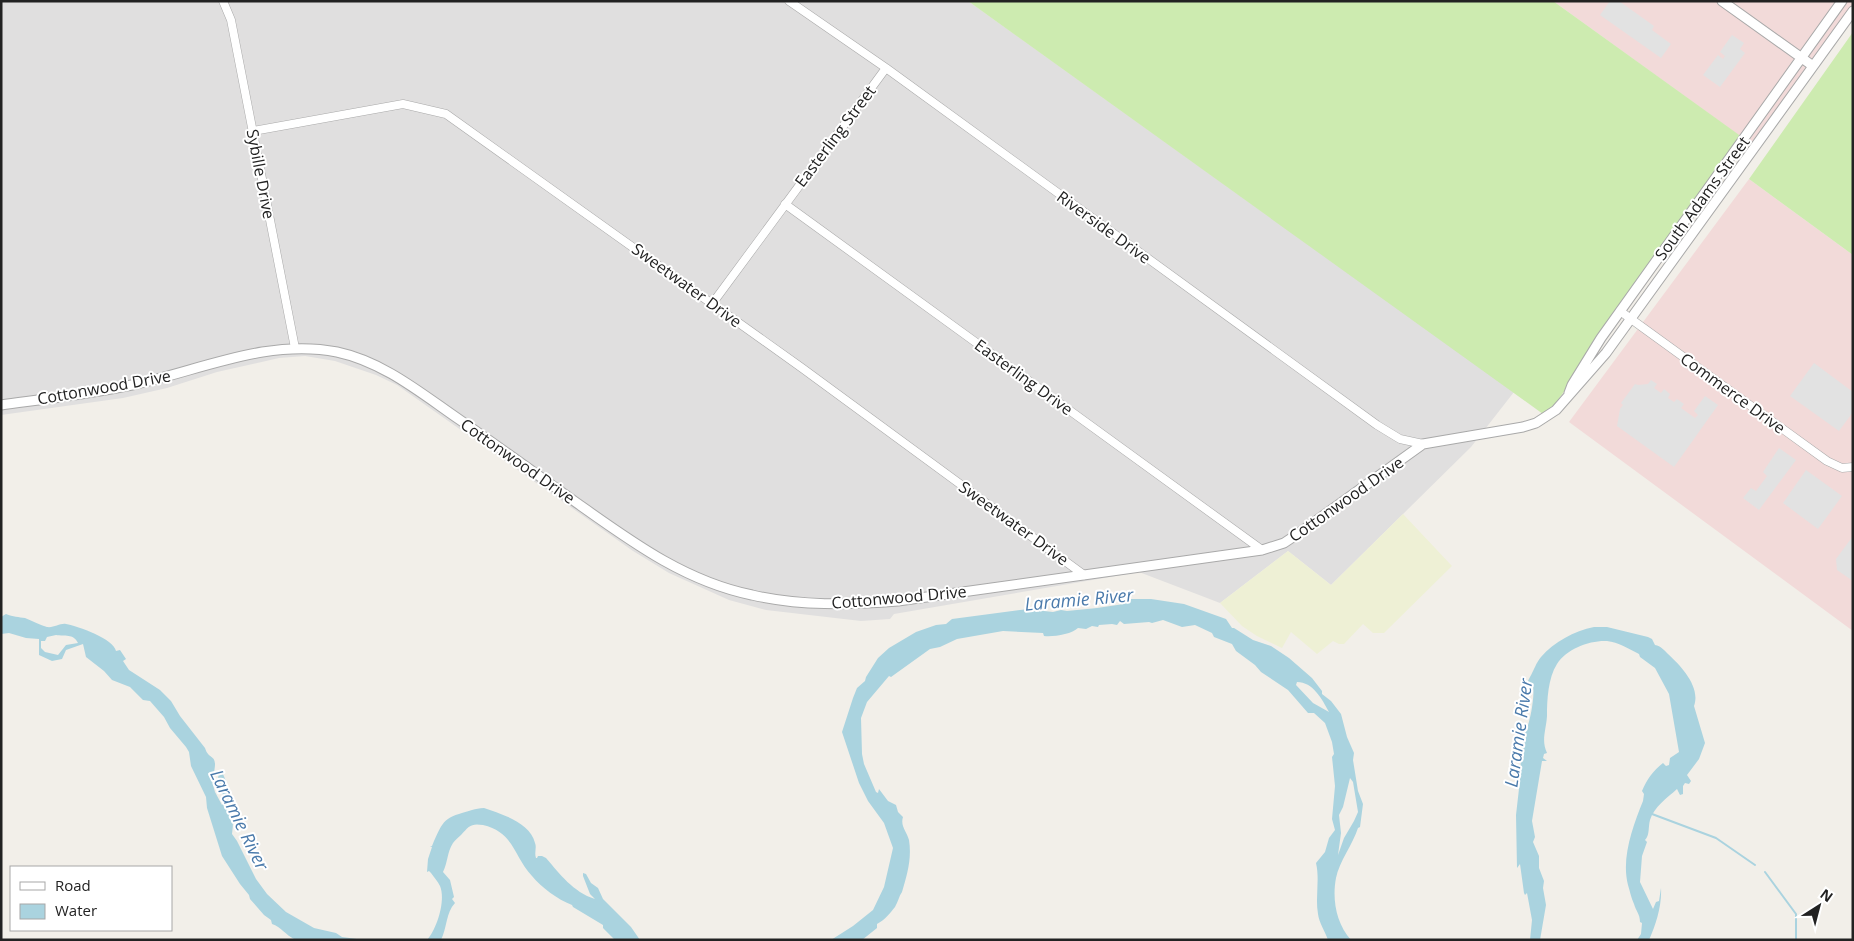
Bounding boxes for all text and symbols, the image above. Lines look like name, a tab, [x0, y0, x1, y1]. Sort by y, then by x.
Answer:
street label: Easterling Street	[789, 80, 881, 191]
street label: Sybille Drive	[242, 127, 280, 221]
street label: South Adams Street	[1650, 131, 1755, 264]
street label: Riverside Drive	[1053, 185, 1155, 269]
street label: Sweetwater Drive	[628, 238, 746, 332]
street label: Easterling Drive	[970, 334, 1078, 420]
street label: Commerce Drive	[1676, 347, 1790, 439]
street label: Cottonwood Drive	[35, 364, 173, 410]
street label: Cottonwood Drive	[456, 413, 580, 509]
street label: Cottonwood Drive	[1284, 451, 1408, 547]
street label: Sweetwater Drive	[955, 476, 1073, 570]
street label: Cottonwood Drive	[831, 580, 967, 614]
water label: Laramie River	[1023, 582, 1135, 616]
water label: Laramie River	[1499, 676, 1538, 789]
water label: Laramie River	[205, 765, 275, 875]
legend	[10, 866, 172, 931]
text: Road	[55, 875, 91, 895]
north arrow	[1794, 881, 1844, 931]
text: N	[1817, 884, 1837, 906]
text: Water	[55, 900, 97, 920]

